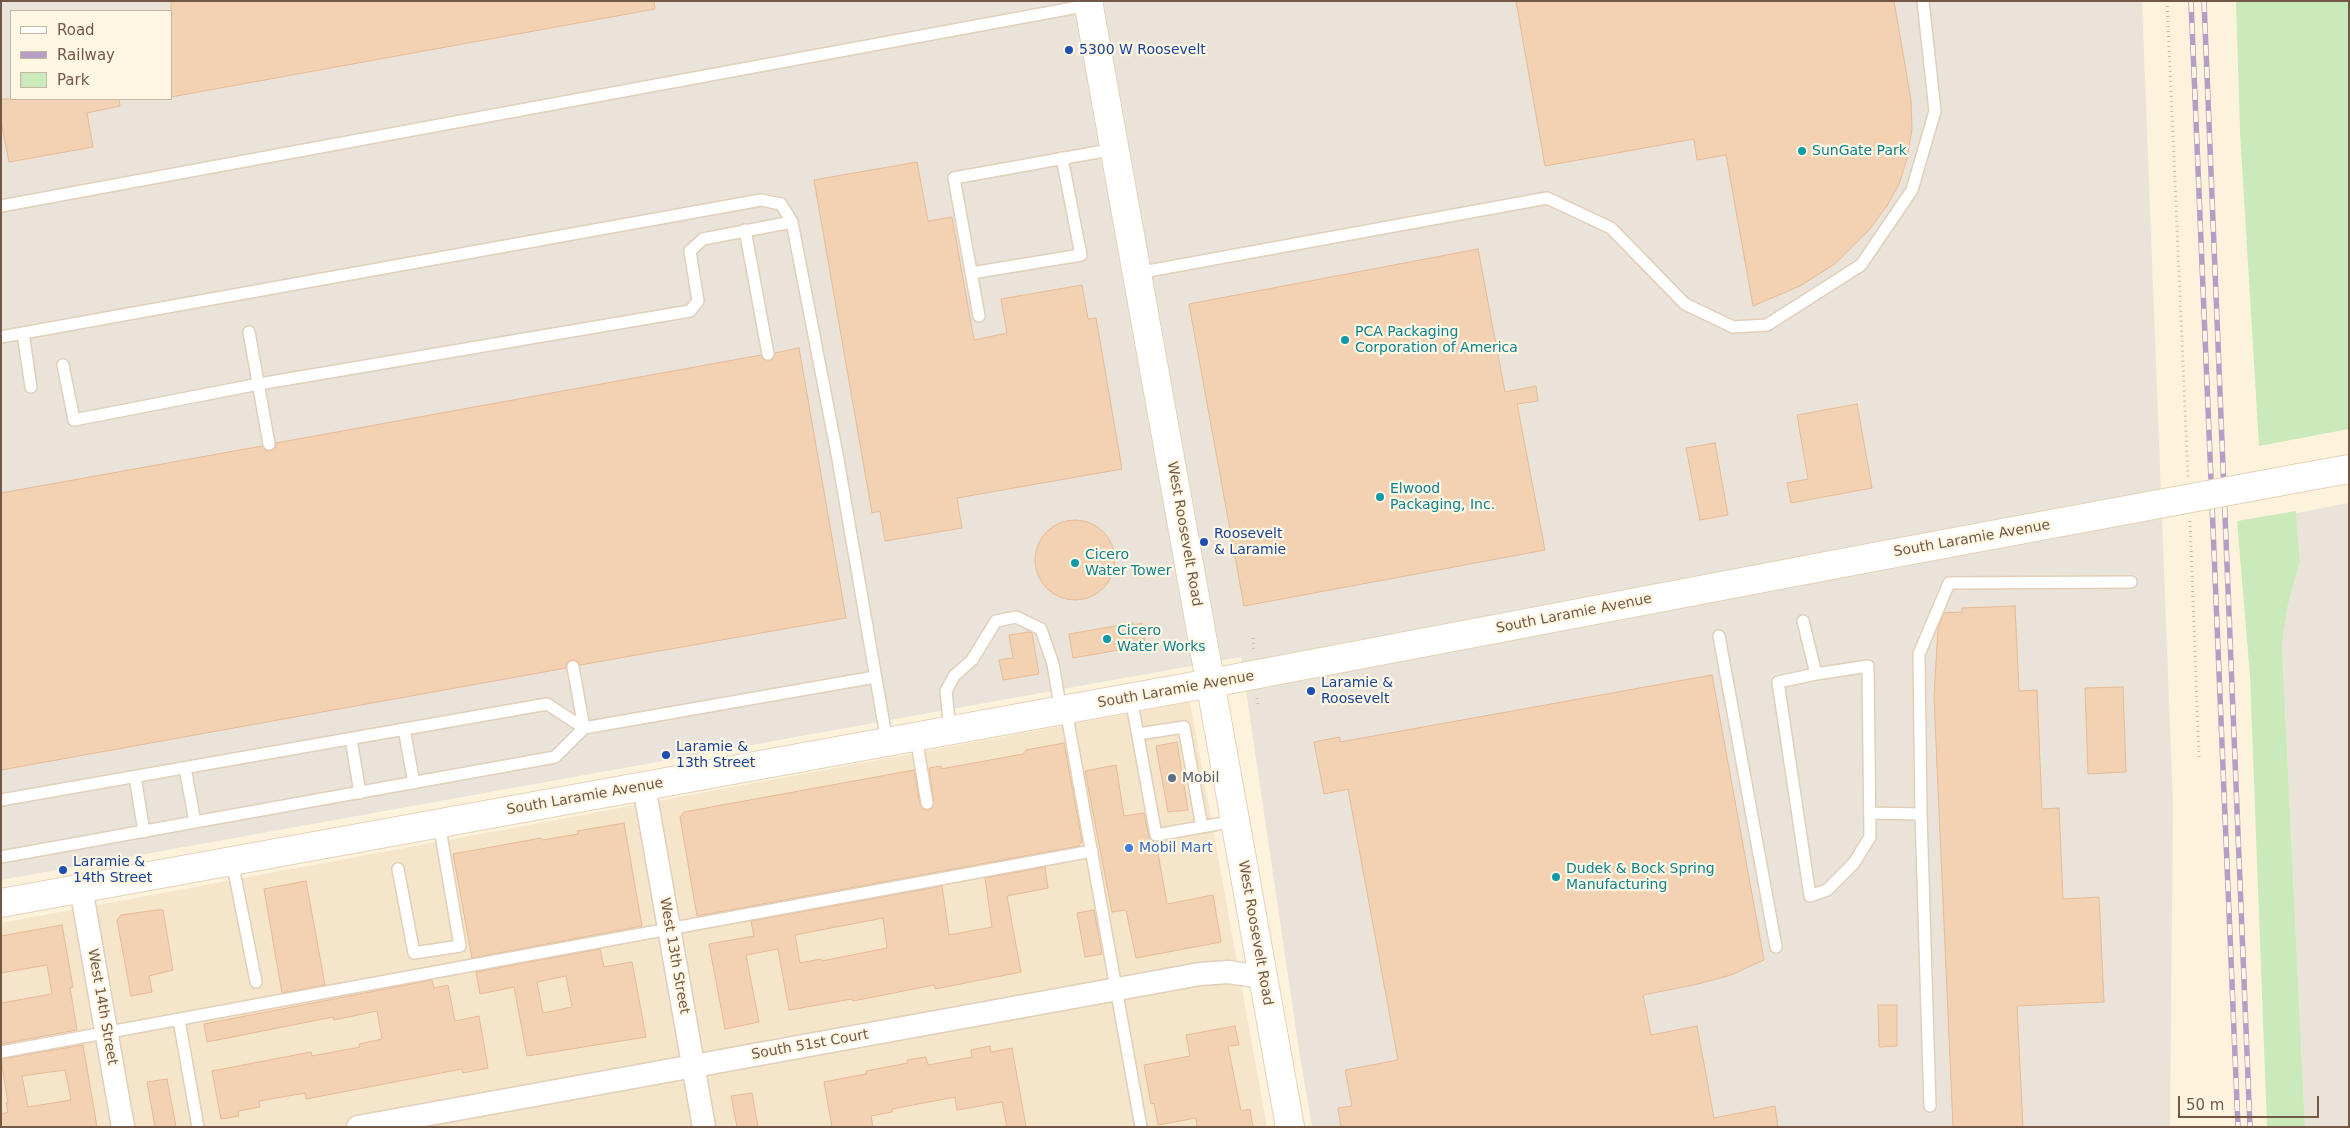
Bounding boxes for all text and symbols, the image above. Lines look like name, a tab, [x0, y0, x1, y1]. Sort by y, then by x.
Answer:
legend	[10, 10, 172, 100]
text: Road	[57, 21, 95, 39]
place label: 5300 W Roosevelt	[1079, 42, 1206, 58]
marker: 5300 W Roosevelt	[1063, 44, 1075, 56]
text: Railway	[57, 46, 115, 64]
text: Park	[57, 71, 89, 89]
place label: SunGate Park	[1812, 143, 1907, 159]
marker: SunGate Park	[1796, 145, 1808, 157]
place label: PCA Packaging Corporation of America	[1355, 324, 1518, 357]
marker: PCA Packaging Corporation of America	[1339, 334, 1351, 346]
street label: West Roosevelt Road	[1163, 460, 1205, 608]
place label: Elwood Packaging, Inc.	[1390, 481, 1495, 514]
marker: Elwood Packaging, Inc.	[1374, 491, 1386, 503]
street label: South Laramie Avenue	[1893, 517, 2051, 561]
place label: Roosevelt & Laramie	[1214, 526, 1286, 558]
marker: Roosevelt & Laramie	[1198, 536, 1210, 548]
place label: Cicero Water Tower	[1085, 547, 1171, 580]
marker: Cicero Water Tower	[1069, 557, 1081, 569]
street label: South Laramie Avenue	[1495, 591, 1653, 637]
place label: Cicero Water Works	[1117, 623, 1206, 656]
marker: Cicero Water Works	[1101, 633, 1113, 645]
street label: South Laramie Avenue	[1097, 668, 1255, 712]
place label: Laramie & Roosevelt	[1321, 675, 1393, 708]
marker: Laramie & Roosevelt	[1305, 685, 1317, 697]
place label: Laramie & 13th Street	[676, 739, 755, 772]
marker: Laramie & 13th Street	[660, 749, 672, 761]
place label: Mobil	[1182, 770, 1219, 786]
marker: Mobil	[1166, 772, 1178, 784]
street label: South Laramie Avenue	[506, 775, 664, 819]
place label: Mobil Mart	[1139, 840, 1213, 856]
marker: Mobil Mart	[1123, 842, 1135, 854]
place label: Laramie & 14th Street	[73, 854, 152, 886]
street label: West Roosevelt Road	[1234, 859, 1276, 1007]
place label: Dudek & Bock Spring Manufacturing	[1566, 861, 1715, 894]
marker: Laramie & 14th Street	[57, 864, 69, 876]
marker: Dudek & Bock Spring Manufacturing	[1550, 871, 1562, 883]
street label: West 13th Street	[655, 896, 693, 1016]
street label: West 14th Street	[83, 947, 121, 1067]
street label: South 51st Court	[750, 1026, 870, 1064]
scale bar	[2180, 1086, 2321, 1118]
text: 50 m	[2186, 1096, 2224, 1114]

